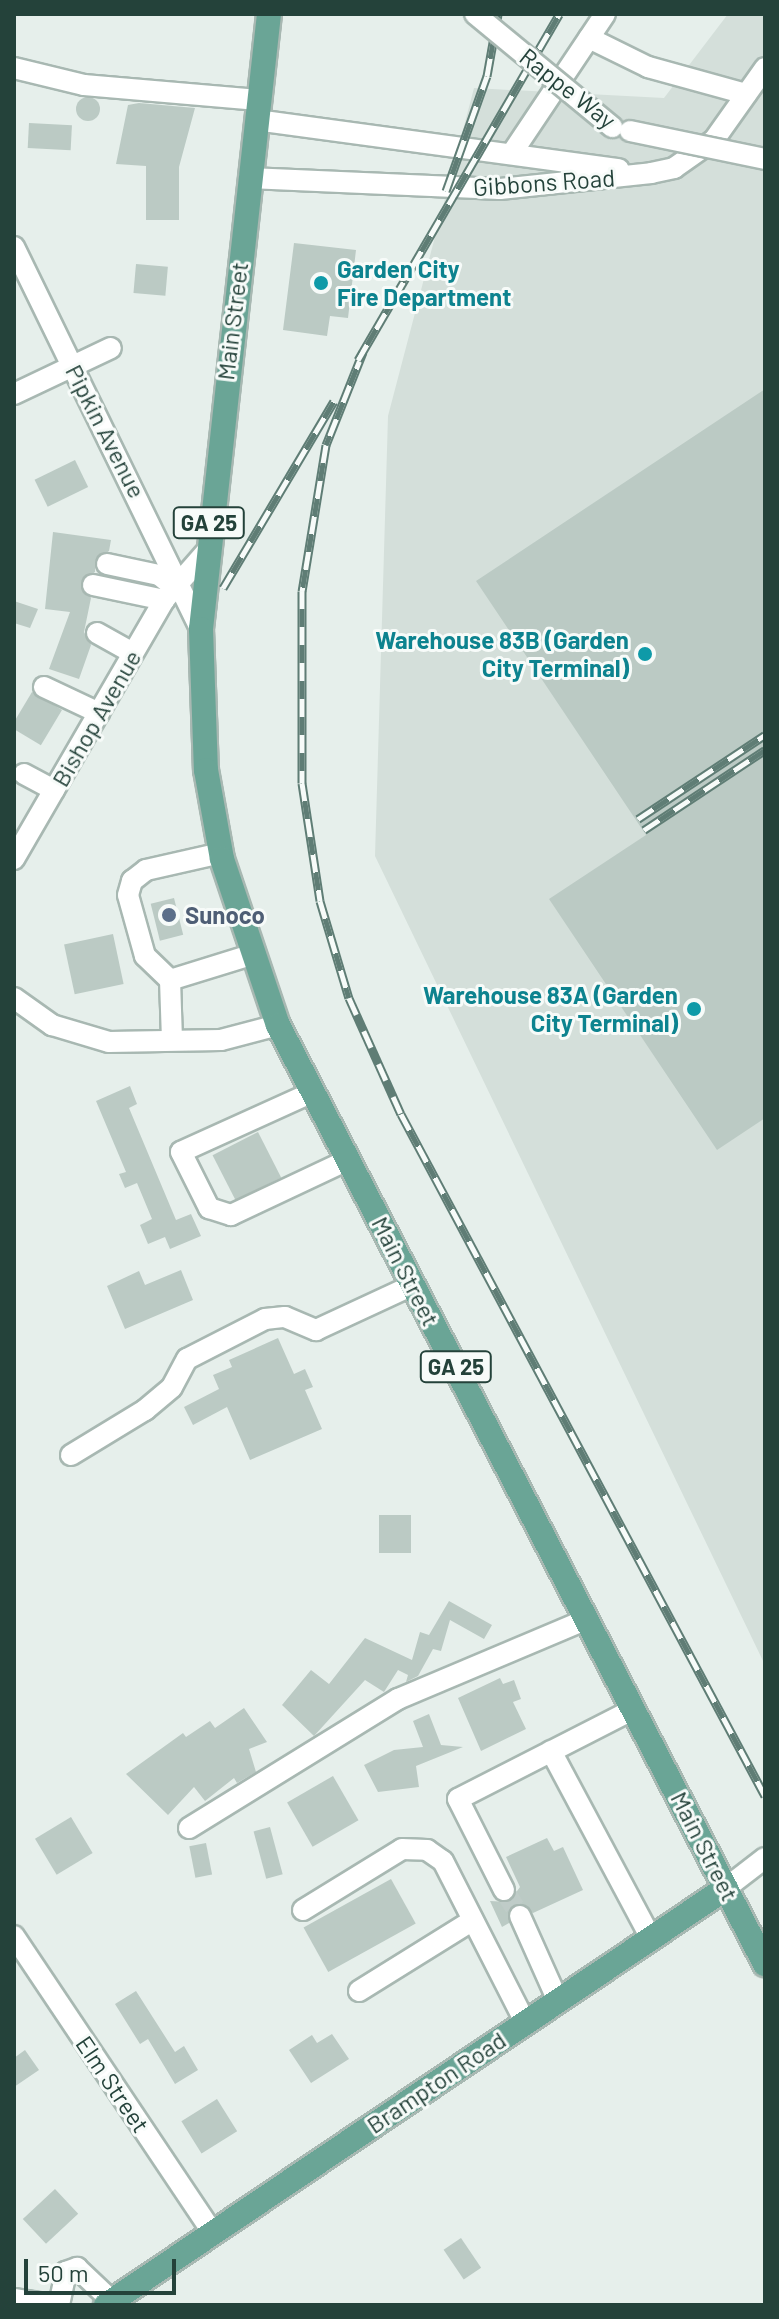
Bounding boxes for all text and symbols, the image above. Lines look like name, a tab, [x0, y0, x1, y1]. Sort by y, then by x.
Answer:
street label: Rappe Way	[514, 42, 622, 134]
street label: Gibbons Road	[472, 163, 616, 201]
place label: Garden City Fire Department	[337, 255, 511, 311]
street label: Main Street	[210, 260, 254, 382]
marker: Garden City Fire Department	[312, 274, 330, 292]
street label: Pipkin Avenue	[60, 360, 152, 502]
road number: GA 25	[171, 505, 247, 541]
place label: Warehouse 83B (Garden City Terminal)	[375, 626, 629, 682]
street label: Bishop Avenue	[45, 645, 147, 791]
marker: Warehouse 83B (Garden City Terminal)	[636, 645, 654, 663]
place label: Sunoco	[185, 901, 265, 929]
marker: Sunoco	[160, 906, 178, 924]
place label: Warehouse 83A (Garden City Terminal)	[423, 981, 678, 1037]
marker: Warehouse 83A (Garden City Terminal)	[685, 1000, 703, 1018]
street label: Main Street	[366, 1212, 446, 1330]
road number: GA 25	[418, 1349, 494, 1385]
street label: Main Street	[665, 1787, 745, 1905]
street label: Brampton Road	[361, 2025, 511, 2139]
street label: Elm Street	[70, 2030, 156, 2138]
scale bar	[28, 2243, 180, 2293]
text: 50 m	[38, 2258, 89, 2287]

